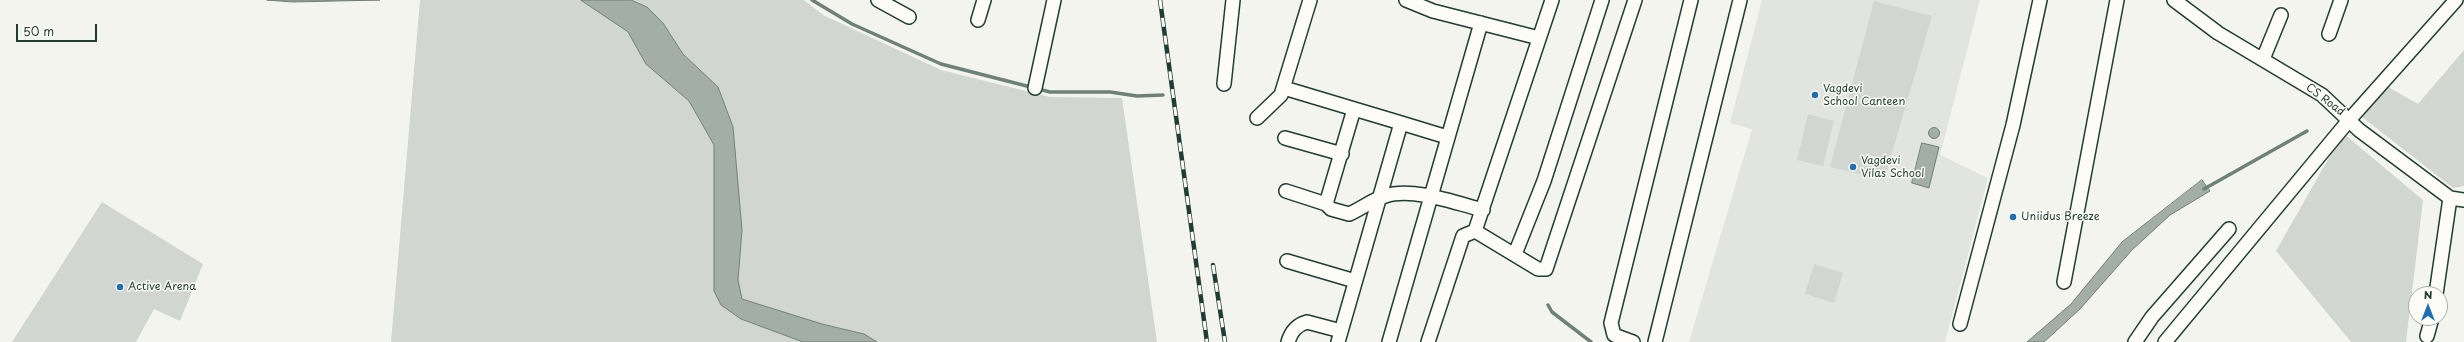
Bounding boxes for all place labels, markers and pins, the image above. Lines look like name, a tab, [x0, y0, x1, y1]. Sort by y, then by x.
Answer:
place label: Vagdevi School Canteen	[1823, 82, 1905, 108]
marker: Vagdevi School Canteen	[1810, 90, 1820, 100]
place label: Vagdevi Vilas School	[1861, 154, 1924, 180]
marker: Vagdevi Vilas School	[1848, 162, 1858, 172]
place label: Uniidus Breeze	[2021, 210, 2100, 224]
marker: Uniidus Breeze	[2008, 212, 2018, 222]
place label: Active Arena	[128, 280, 196, 294]
marker: Active Arena	[115, 282, 125, 292]

